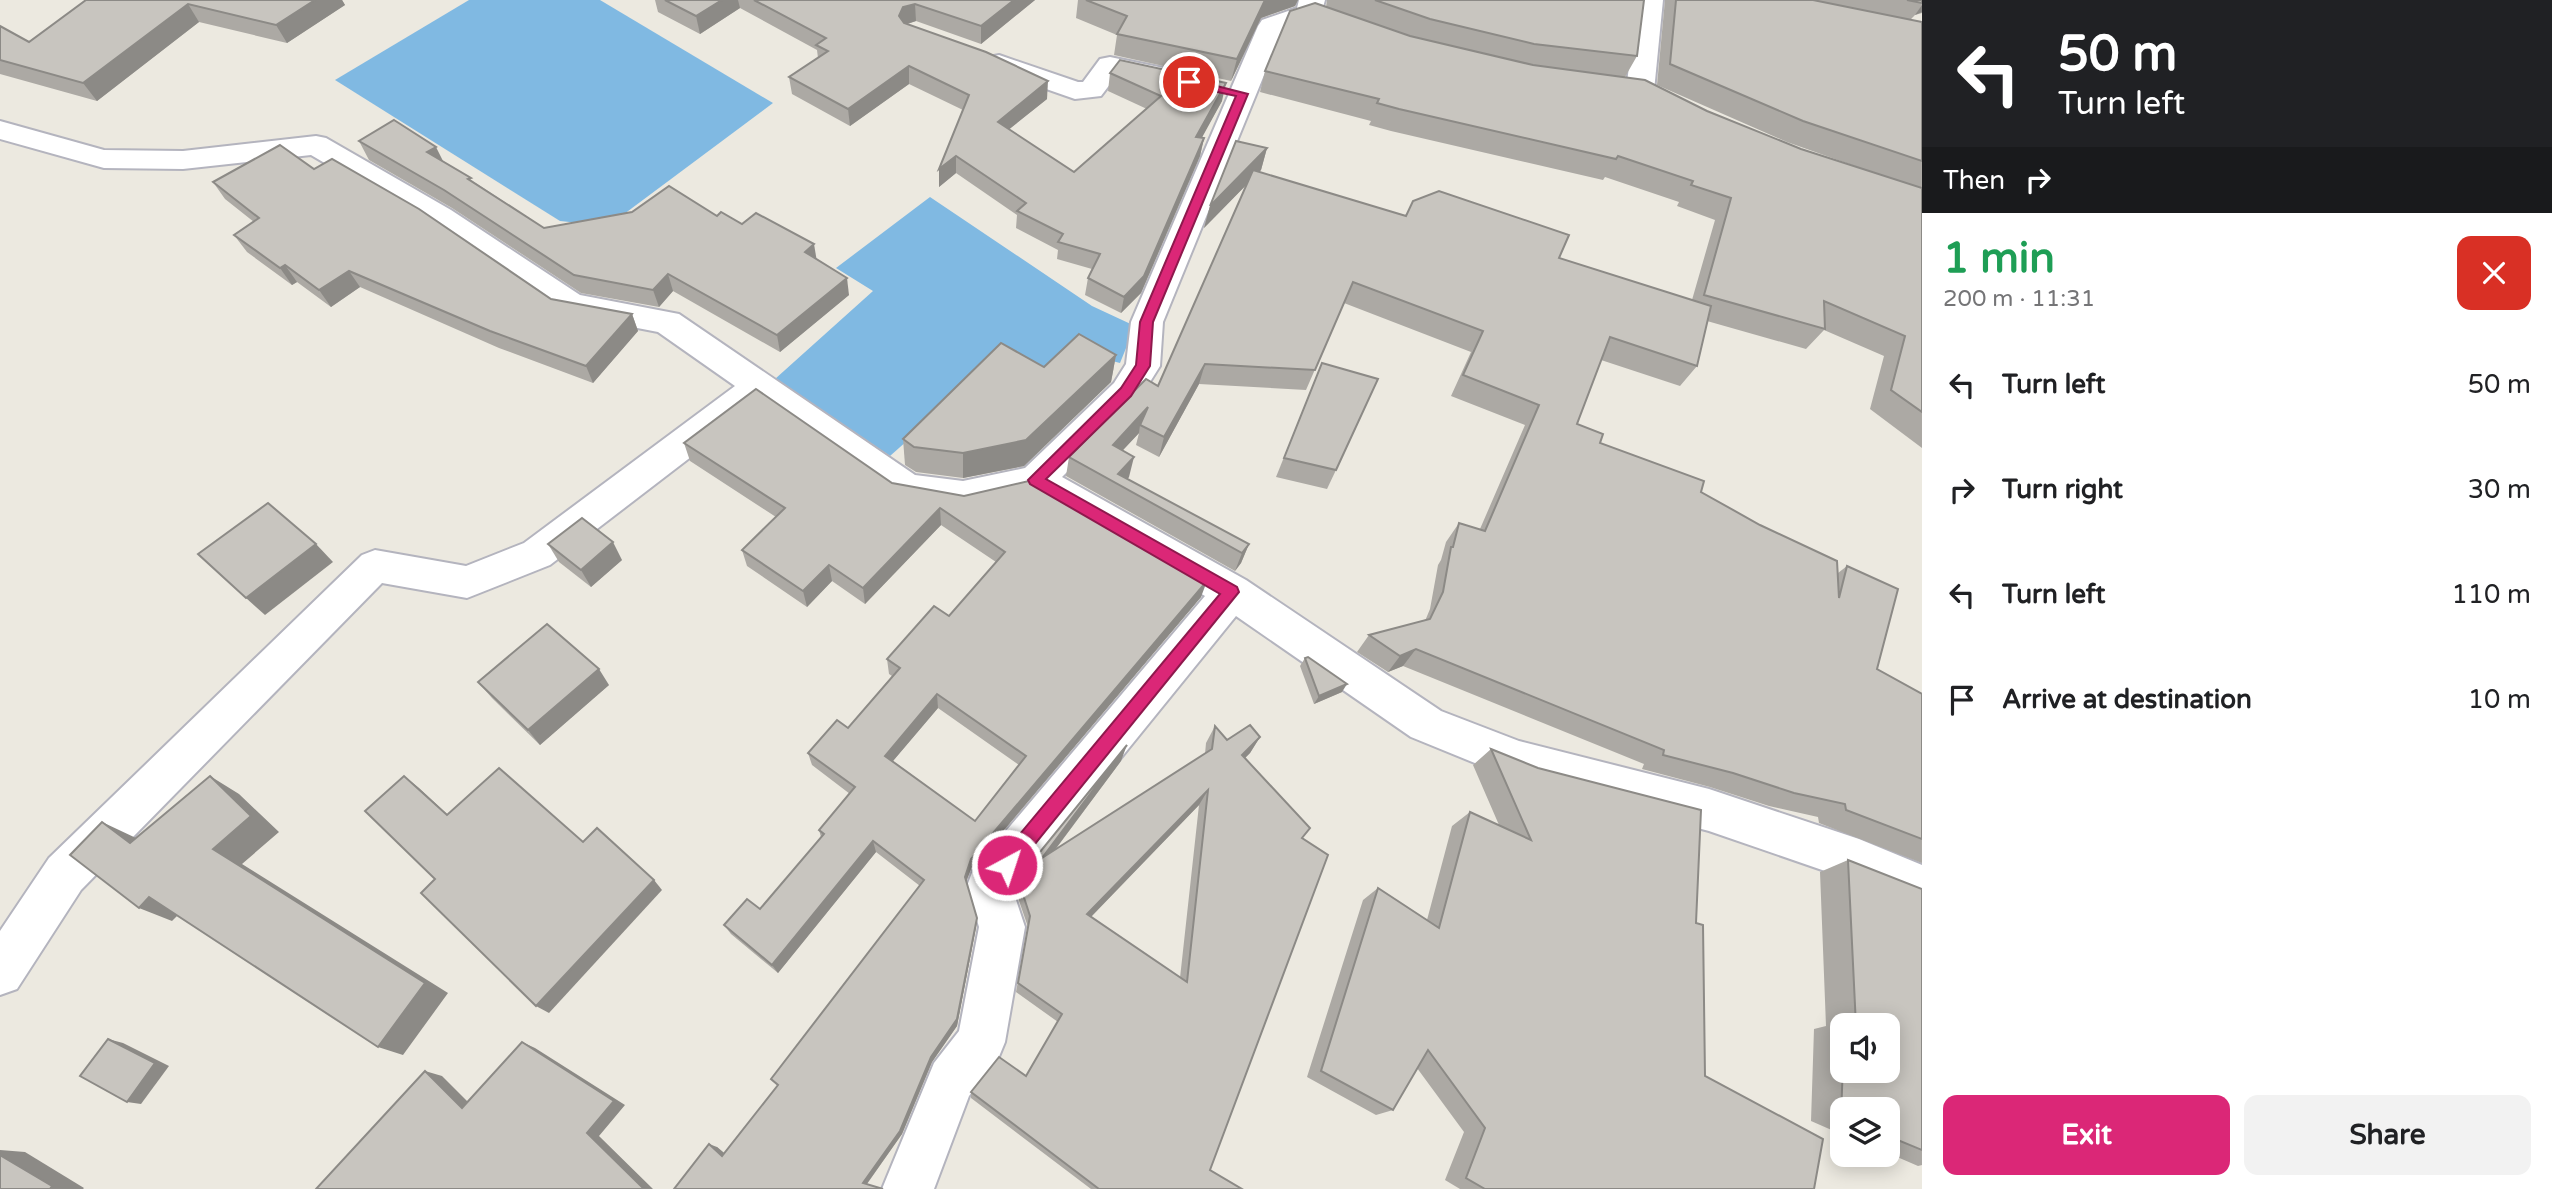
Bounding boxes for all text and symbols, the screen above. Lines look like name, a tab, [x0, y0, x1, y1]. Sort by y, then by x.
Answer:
text: 50 m	[2058, 25, 2177, 84]
icon: left	[1943, 28, 2034, 119]
pin	[1159, 52, 1219, 112]
icon: arrive	[1170, 63, 1208, 101]
text: Turn left	[2058, 85, 2185, 123]
icon: right	[2019, 161, 2057, 199]
text: Then	[1943, 165, 2005, 196]
text: 1 min	[1943, 233, 2055, 284]
button: close	[2457, 236, 2531, 310]
text: 200 m · 11:31	[1943, 285, 2095, 313]
icon: left	[1943, 366, 1981, 404]
text: Turn left	[2002, 369, 2105, 400]
text: 50 m	[2468, 369, 2531, 400]
icon: right	[1943, 471, 1981, 509]
text: Turn right	[2002, 474, 2123, 505]
text: 30 m	[2468, 474, 2531, 505]
icon: left	[1943, 576, 1981, 614]
text: Turn left	[2002, 579, 2105, 610]
text: 110 m	[2451, 579, 2531, 610]
icon: arrive	[1943, 681, 1981, 719]
text: Arrive at destination	[2002, 684, 2252, 715]
text: 10 m	[2468, 684, 2531, 715]
position arrow	[970, 828, 1044, 902]
map controls	[1830, 1013, 1900, 1167]
button: sound	[1830, 1013, 1900, 1083]
button: Exit	[1943, 1095, 2230, 1175]
button: Share	[2244, 1095, 2531, 1175]
button: layers	[1830, 1097, 1900, 1167]

